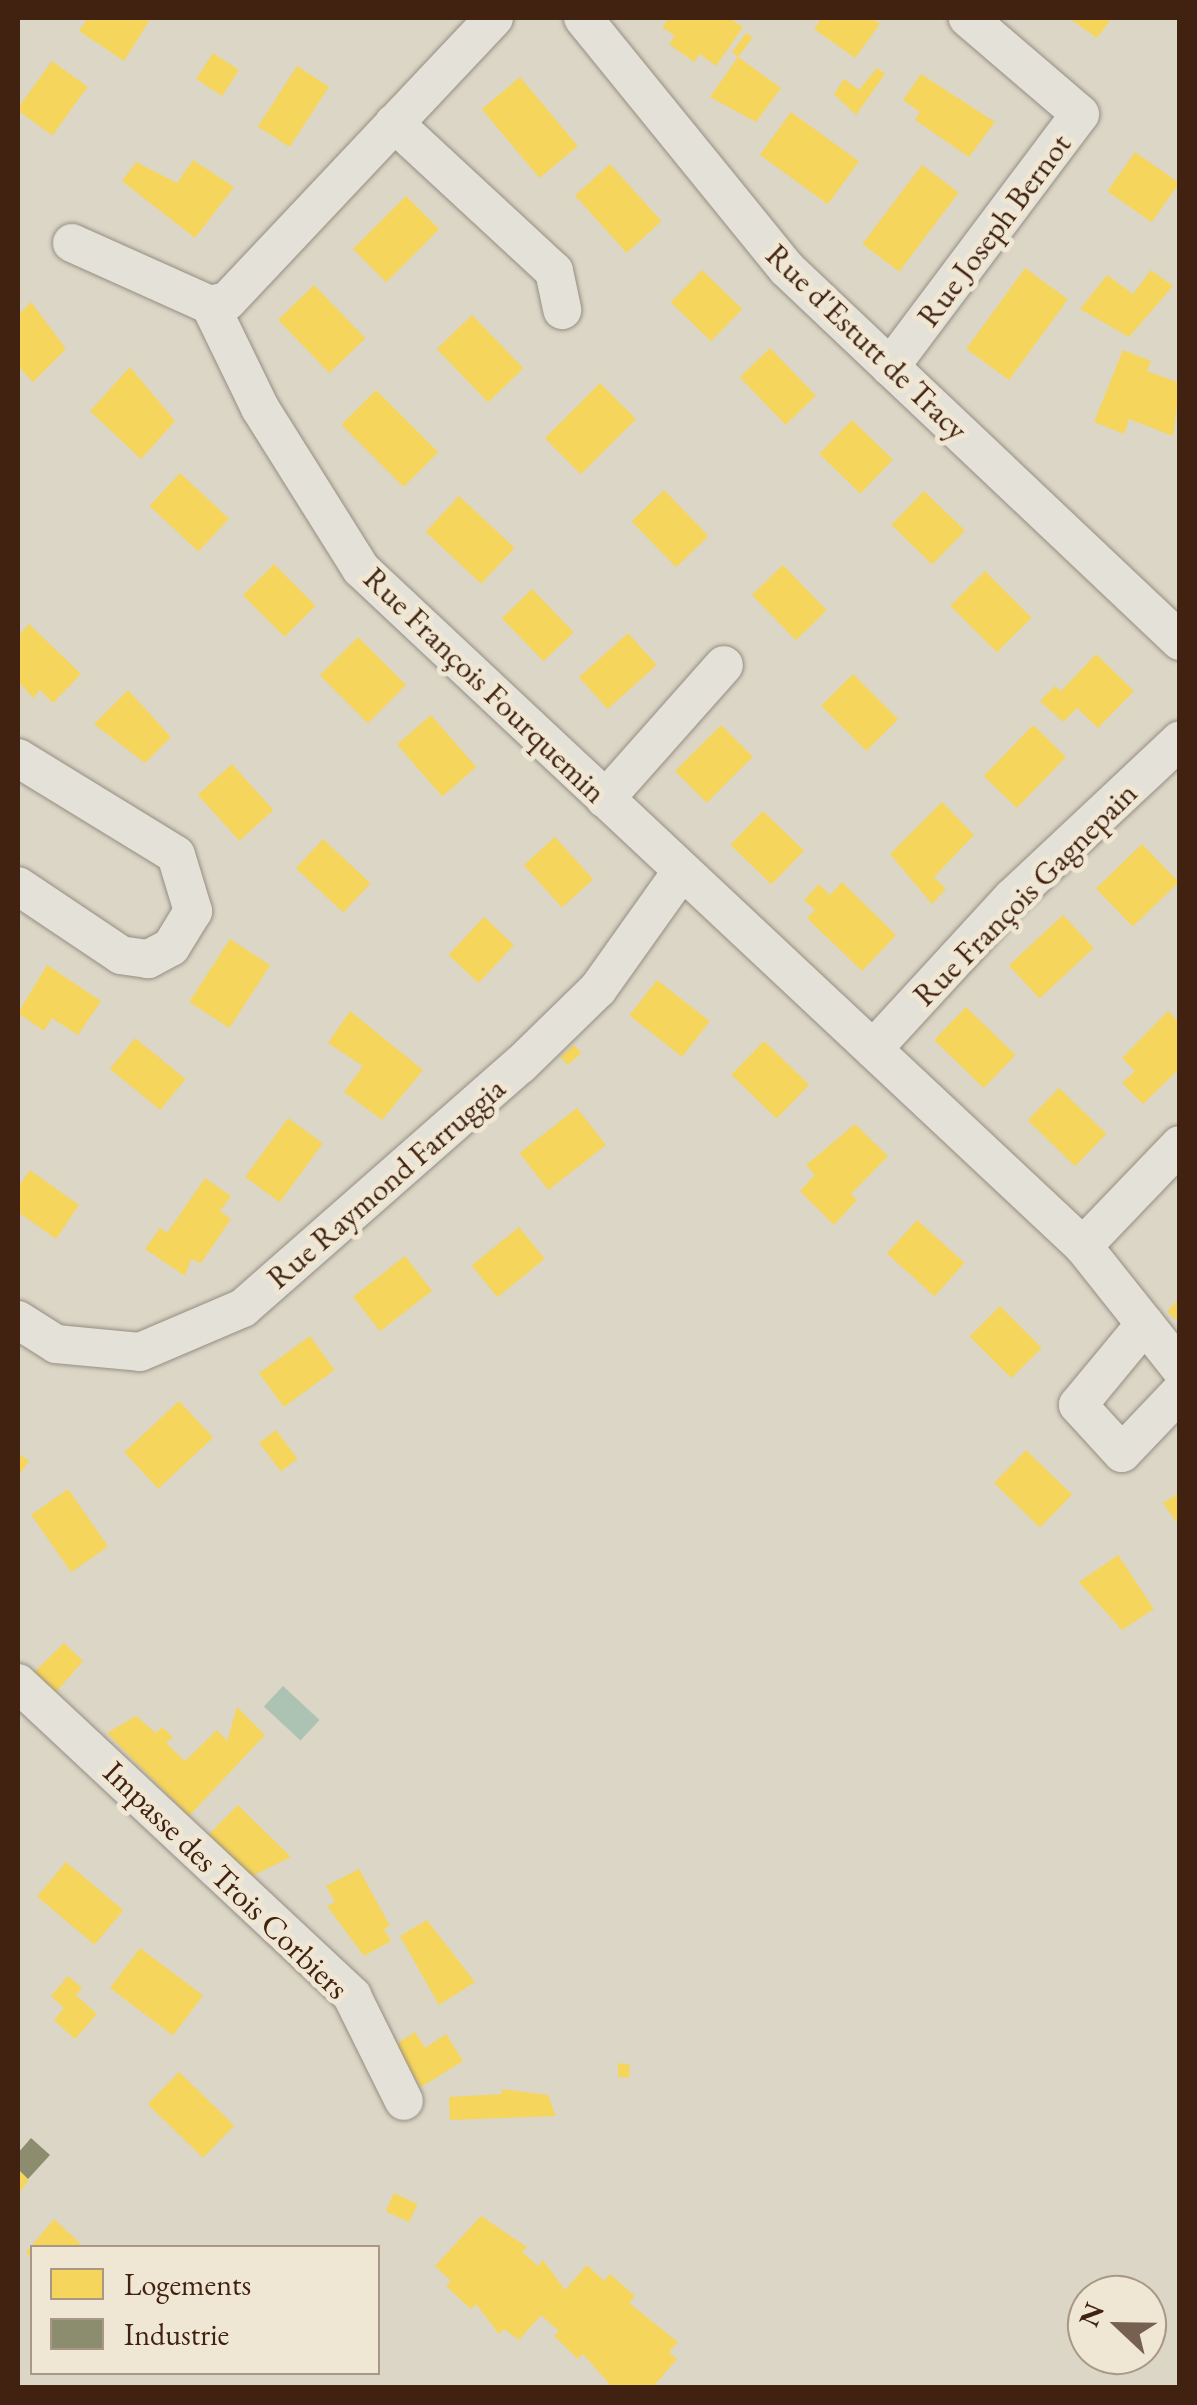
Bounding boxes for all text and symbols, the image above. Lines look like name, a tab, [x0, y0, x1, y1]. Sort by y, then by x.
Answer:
street label: Rue Joseph Bernot	[909, 126, 1079, 334]
street label: Rue d'Estutt de Tracy	[758, 236, 976, 448]
street label: Rue François Fourquemin	[356, 559, 614, 811]
street label: Rue François Gagnepain	[905, 774, 1145, 1014]
street label: Rue Raymond Farruggia	[259, 1069, 513, 1297]
street label: Impasse des Trois Corbiers	[95, 1753, 357, 2007]
legend	[30, 2245, 380, 2375]
text: Logements	[124, 2265, 251, 2304]
north arrow	[1067, 2275, 1167, 2375]
text: N	[1070, 2297, 1112, 2332]
text: Industrie	[124, 2315, 229, 2354]

